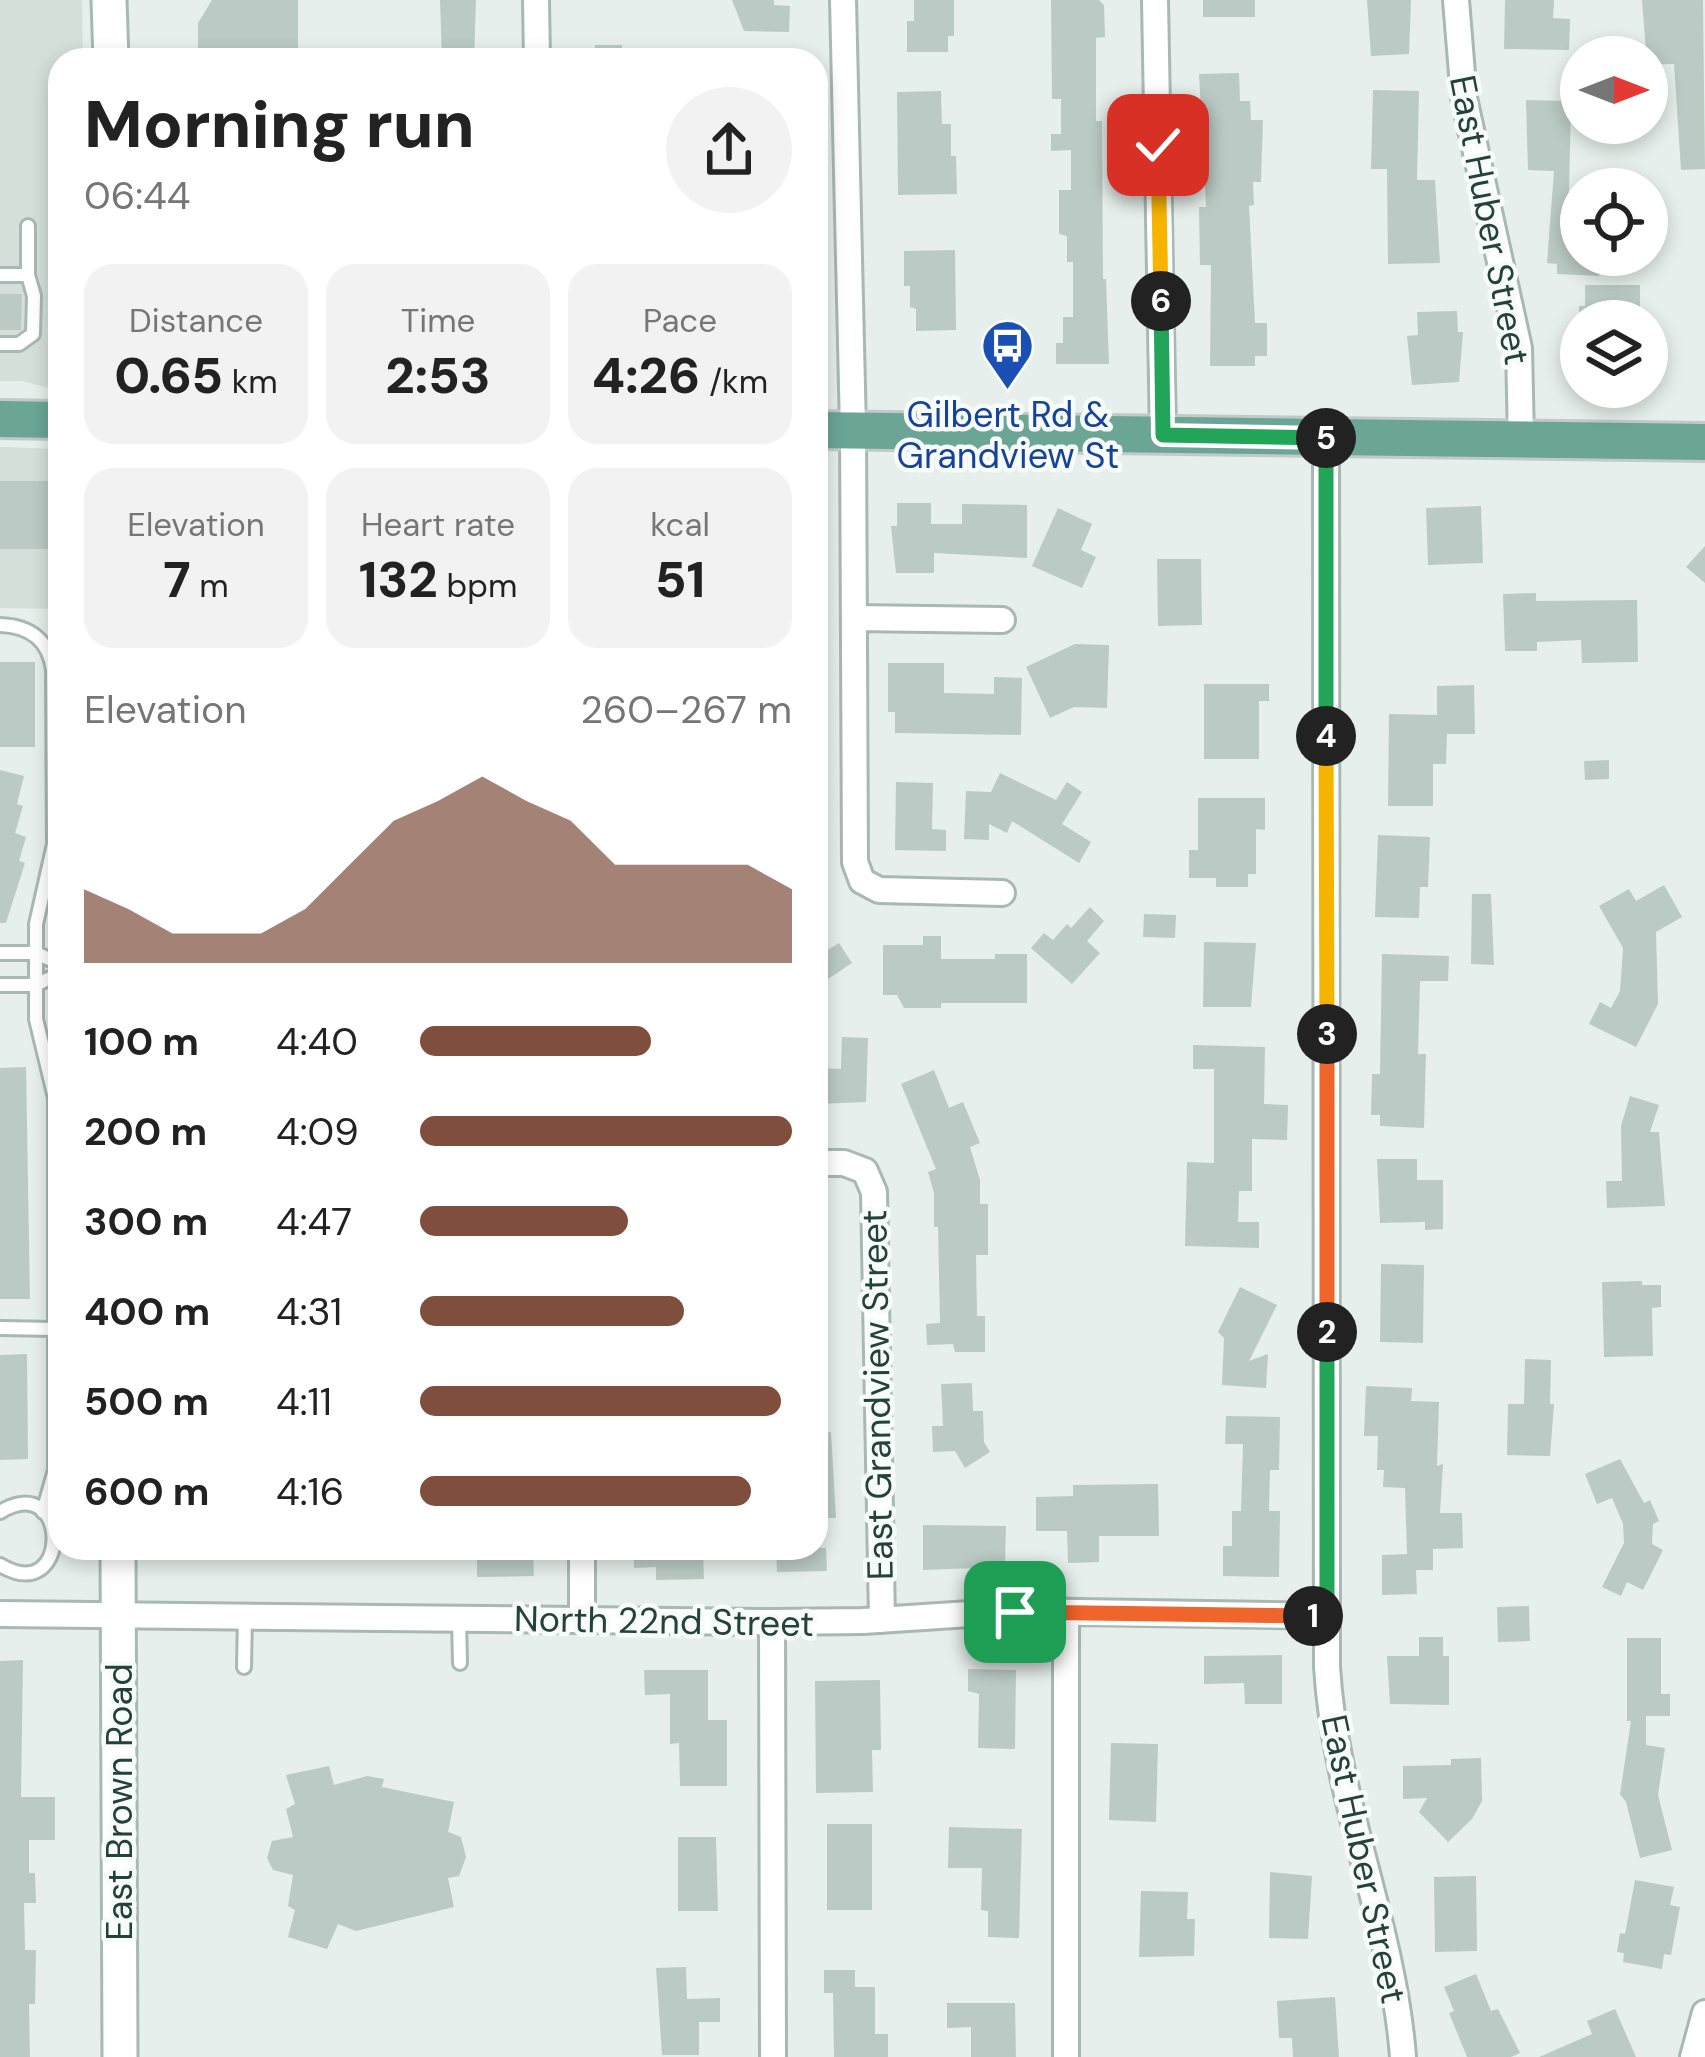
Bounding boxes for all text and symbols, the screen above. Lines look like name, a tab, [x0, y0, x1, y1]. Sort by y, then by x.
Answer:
north arrow	[1560, 36, 1668, 144]
map controls	[1560, 36, 1668, 408]
street label: East Huber Street	[1439, 71, 1541, 369]
text: Morning run	[84, 82, 475, 167]
button: share	[666, 87, 792, 213]
pin	[1107, 94, 1209, 196]
icon: check	[1125, 112, 1191, 178]
button: locate	[1560, 168, 1668, 276]
text: 06:44	[84, 170, 190, 221]
pin: 6	[1131, 271, 1191, 331]
text: 6	[1151, 279, 1171, 322]
text: Distance	[129, 299, 263, 342]
text: Time	[401, 299, 475, 342]
text: Pace	[643, 299, 717, 342]
button: layers	[1560, 300, 1668, 408]
bus stop icon: Gilbert Rd & Grandview St	[980, 318, 1036, 392]
text: 0.65	[114, 342, 223, 409]
text: 2:53	[385, 342, 491, 409]
text: 4:26	[592, 342, 700, 409]
text: km	[223, 360, 278, 403]
text: /km	[700, 360, 768, 403]
place label: Gilbert Rd & Grandview St	[897, 391, 1119, 479]
pin: 5	[1296, 408, 1356, 468]
text: 5	[1316, 416, 1336, 459]
text: Elevation	[127, 503, 265, 546]
text: Heart rate	[361, 503, 515, 546]
text: kcal	[650, 503, 710, 546]
text: 7	[163, 546, 191, 613]
text: 132	[359, 546, 438, 613]
text: 51	[655, 546, 705, 613]
text: m	[191, 564, 229, 607]
text: bpm	[438, 564, 517, 607]
text: Elevation	[84, 684, 247, 735]
text: 260–267 m	[580, 684, 792, 735]
pin: 4	[1296, 706, 1356, 766]
text: 4	[1315, 714, 1337, 757]
pin: 3	[1297, 1004, 1357, 1064]
text: 3	[1317, 1012, 1337, 1055]
text: 100 m	[84, 1016, 199, 1067]
text: 4:40	[276, 1016, 358, 1067]
text: 200 m	[84, 1106, 207, 1157]
text: 4:09	[276, 1106, 359, 1157]
text: 300 m	[84, 1196, 208, 1247]
text: 4:47	[276, 1196, 352, 1247]
street label: East Grandview Street	[850, 1209, 904, 1581]
text: 400 m	[84, 1286, 210, 1337]
text: 4:31	[276, 1286, 342, 1337]
pin: 2	[1297, 1302, 1357, 1362]
text: 2	[1317, 1310, 1337, 1353]
text: 500 m	[84, 1376, 209, 1427]
text: 4:11	[276, 1376, 332, 1427]
text: 600 m	[84, 1466, 210, 1517]
text: 4:16	[276, 1466, 344, 1517]
pin	[964, 1561, 1066, 1663]
icon: arrive	[982, 1579, 1048, 1645]
pin: 1	[1283, 1586, 1343, 1646]
text: 1	[1307, 1594, 1319, 1637]
street label: North 22nd Street	[513, 1595, 815, 1647]
street label: East Brown Road	[96, 1663, 143, 1941]
street label: East Huber Street	[1310, 1710, 1418, 2008]

